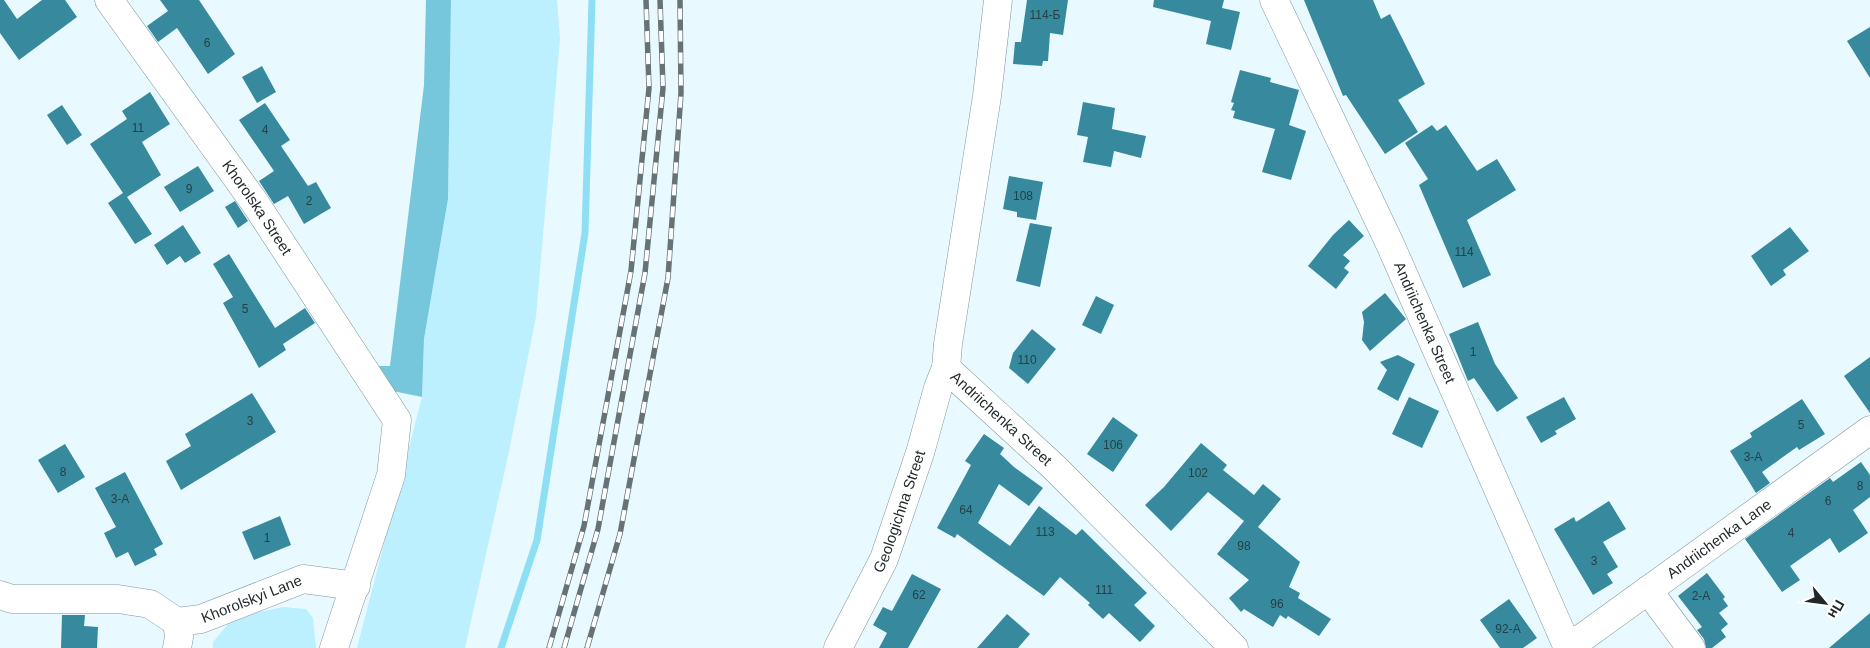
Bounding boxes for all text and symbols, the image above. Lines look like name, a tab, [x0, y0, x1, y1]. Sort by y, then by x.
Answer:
house number: 114-Б	[1029, 8, 1061, 22]
house number: 6	[204, 36, 211, 50]
house number: 11	[132, 121, 145, 135]
house number: 4	[262, 123, 269, 137]
street label: Khorolska Street	[219, 157, 296, 259]
house number: 9	[186, 182, 193, 196]
house number: 108	[1013, 189, 1033, 203]
house number: 2	[306, 194, 313, 208]
house number: 114	[1454, 245, 1474, 259]
street label: Andriichenka Street	[1391, 259, 1460, 386]
house number: 5	[242, 302, 249, 316]
house number: 1	[1470, 345, 1477, 359]
house number: 110	[1017, 353, 1037, 367]
street label: Andriichenka Street	[948, 368, 1056, 469]
house number: 3	[247, 414, 254, 428]
house number: 5	[1798, 418, 1805, 432]
house number: 106	[1103, 438, 1123, 452]
street label: Geologichna Street	[869, 448, 928, 575]
house number: 3-А	[1744, 450, 1762, 464]
house number: 8	[60, 465, 67, 479]
house number: 102	[1188, 466, 1208, 480]
house number: 8	[1857, 479, 1864, 493]
house number: 3-А	[111, 492, 129, 506]
house number: 6	[1825, 494, 1832, 508]
street label: Andriichenka Lane	[1663, 495, 1774, 582]
house number: 64	[959, 503, 973, 517]
house number: 113	[1035, 525, 1055, 539]
house number: 4	[1788, 526, 1795, 540]
house number: 1	[264, 531, 271, 545]
house number: 98	[1237, 539, 1251, 553]
house number: 3	[1591, 554, 1598, 568]
street label: Khorolskyi Lane	[199, 571, 304, 626]
north arrow	[1800, 578, 1850, 628]
house number: 111	[1095, 583, 1113, 597]
house number: 62	[912, 588, 926, 602]
house number: 2-А	[1692, 589, 1710, 603]
house number: 96	[1270, 597, 1284, 611]
text: Пн	[1825, 597, 1848, 621]
house number: 92-А	[1495, 622, 1521, 636]

